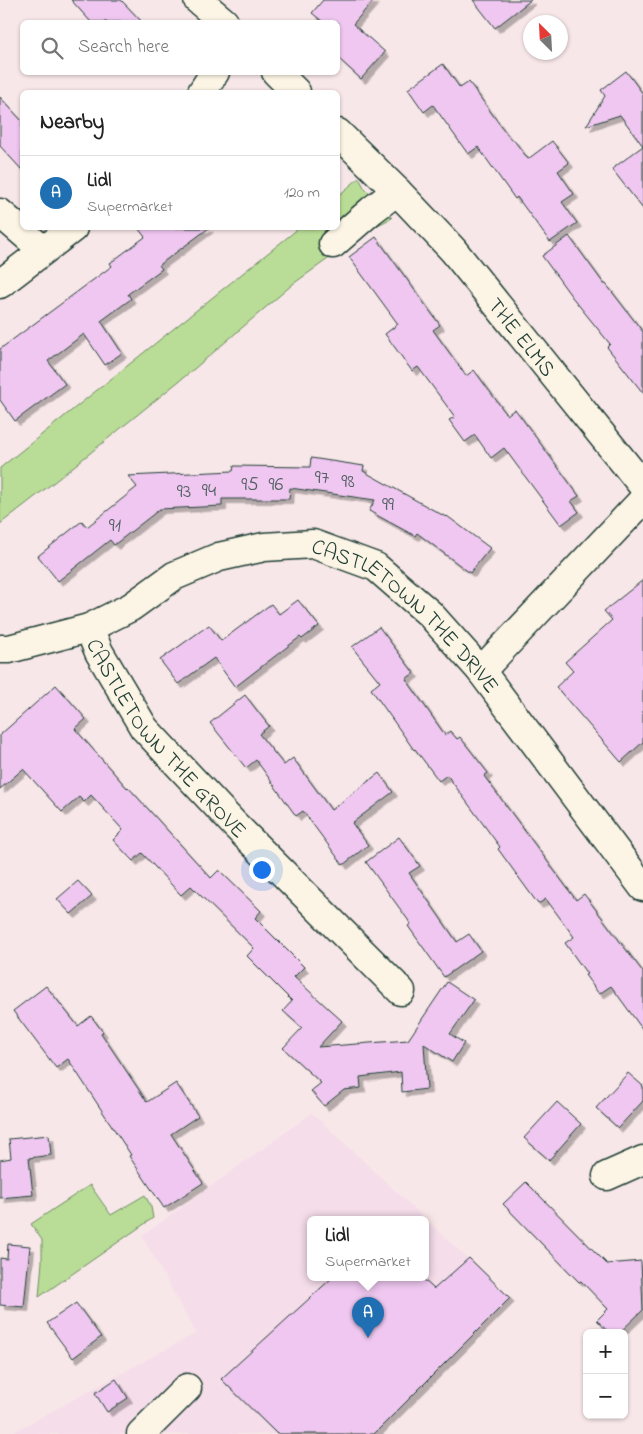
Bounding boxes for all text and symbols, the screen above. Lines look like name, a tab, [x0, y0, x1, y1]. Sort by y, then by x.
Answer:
north arrow	[523, 15, 568, 60]
search box	[20, 20, 340, 75]
icon: search	[38, 34, 66, 62]
text: Search here	[78, 34, 169, 61]
text: Nearby	[40, 108, 104, 138]
text: Lidl	[87, 168, 111, 195]
text: A	[51, 181, 61, 205]
text: 120 m	[284, 181, 320, 205]
text: Supermarket	[87, 195, 173, 219]
street label: THE ELMS	[479, 292, 562, 385]
house number: 97	[315, 464, 329, 493]
house number: 98	[341, 468, 355, 497]
house number: 95	[241, 471, 259, 500]
house number: 96	[269, 471, 284, 500]
house number: 94	[202, 477, 216, 506]
house number: 93	[177, 478, 191, 507]
house number: 99	[382, 491, 394, 520]
house number: 91	[109, 512, 121, 541]
street label: CASTLETOWN THE DRIVE	[307, 532, 505, 701]
street label: CASTLETOWN THE GROVE	[76, 635, 253, 847]
your location	[249, 857, 275, 883]
popup	[307, 1216, 429, 1281]
text: Lidl	[325, 1223, 349, 1250]
text: Supermarket	[325, 1250, 411, 1274]
pin: A	[352, 1297, 384, 1338]
map controls	[583, 1329, 628, 1419]
button: +	[583, 1329, 628, 1374]
button: −	[583, 1374, 628, 1419]

